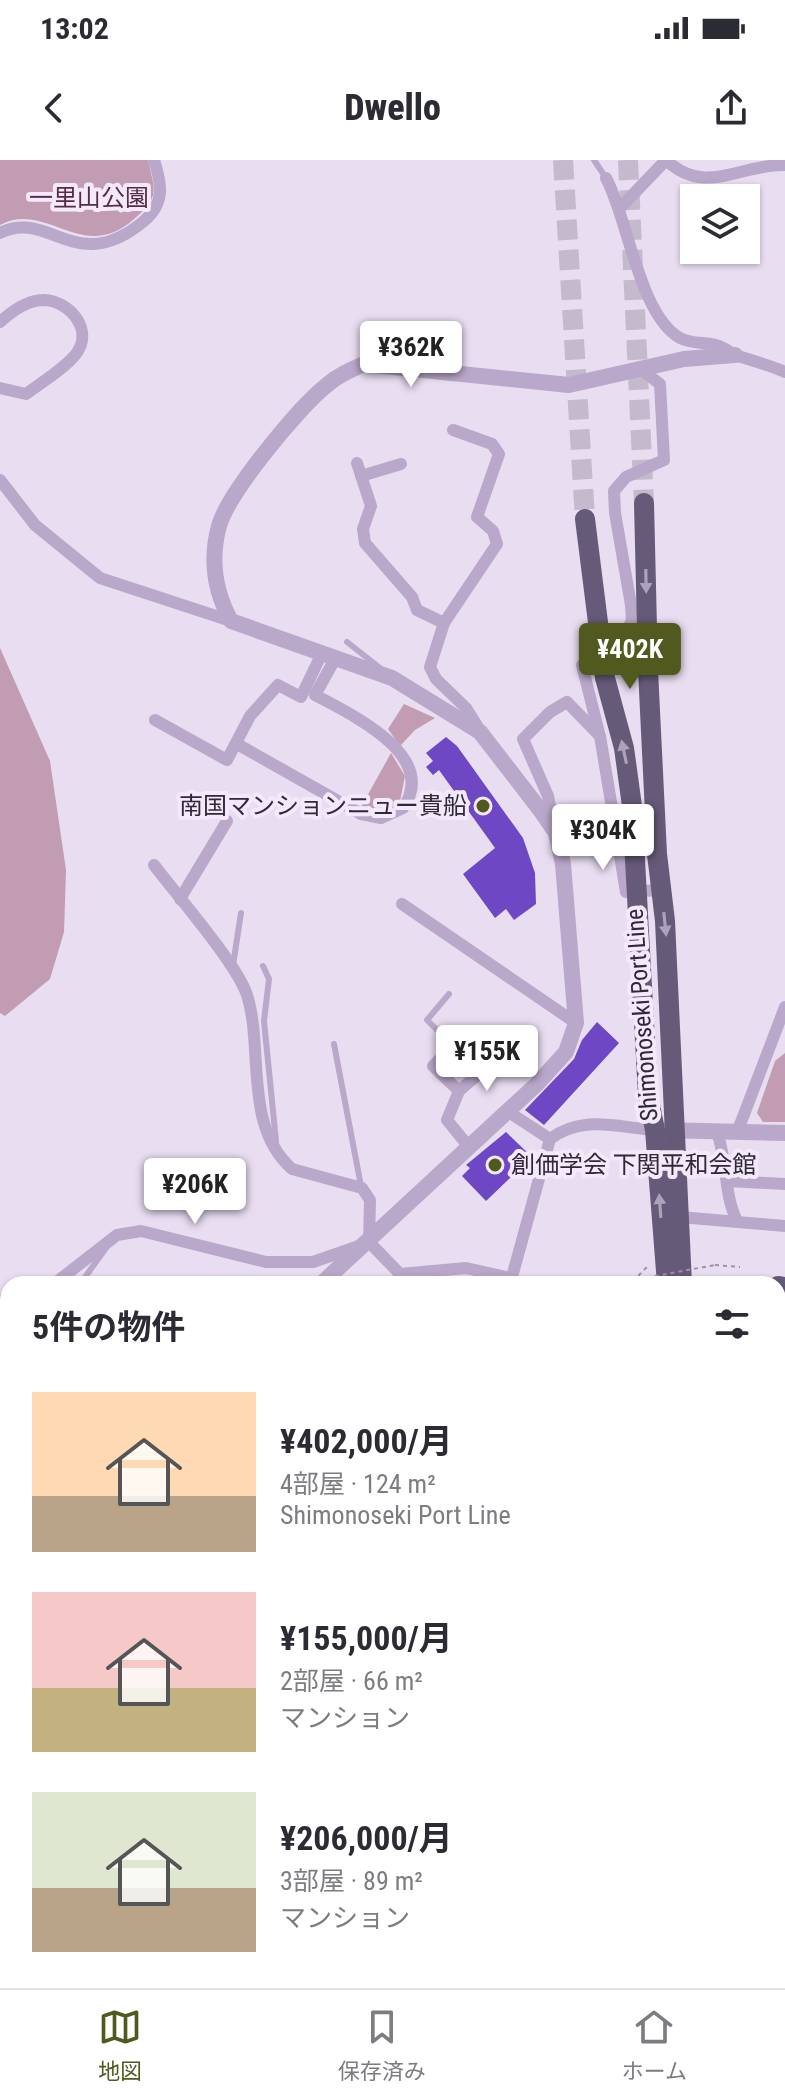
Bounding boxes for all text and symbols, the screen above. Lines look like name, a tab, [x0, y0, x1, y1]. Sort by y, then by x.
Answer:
text: 13:02	[40, 11, 109, 46]
icon: back	[32, 86, 76, 130]
icon: share	[709, 86, 753, 130]
text: Dwello	[344, 87, 441, 129]
park label: 一里山公園	[29, 184, 149, 212]
map controls	[680, 184, 760, 264]
button: layers	[680, 184, 760, 264]
pin: ¥362K	[355, 321, 467, 389]
text: ¥362K	[378, 332, 444, 362]
one-way arrow	[640, 569, 652, 594]
pin: ¥402K	[574, 623, 686, 691]
text: ¥402K	[597, 634, 663, 664]
one-way arrow	[617, 740, 630, 765]
place label: 南国マンションニュー貴船	[179, 792, 467, 820]
marker: 南国マンションニュー貴船	[474, 797, 492, 815]
pin: ¥304K	[547, 804, 659, 872]
text: ¥304K	[570, 815, 636, 845]
street label: Shimonoseki Port Line	[621, 908, 663, 1122]
one-way arrow	[658, 912, 671, 937]
pin: ¥155K	[431, 1025, 543, 1093]
text: ¥155K	[454, 1036, 520, 1066]
place label: 創価学会 下関平和会館	[511, 1151, 757, 1179]
marker: 創価学会 下関平和会館	[486, 1156, 504, 1174]
pin: ¥206K	[139, 1158, 251, 1226]
text: ¥206K	[162, 1169, 228, 1199]
one-way arrow	[653, 1193, 666, 1218]
icon: filters	[710, 1302, 754, 1346]
text: 5件の物件	[32, 1307, 185, 1347]
text: ¥402,000/月	[280, 1421, 453, 1461]
icon: home	[96, 1424, 192, 1520]
text: 4部屋 · 124 m²	[280, 1469, 436, 1499]
text: Shimonoseki Port Line	[280, 1500, 511, 1530]
text: ¥155,000/月	[280, 1618, 453, 1658]
icon: home	[96, 1624, 192, 1720]
text: 2部屋 · 66 m²	[280, 1666, 423, 1696]
text: マンション	[280, 1703, 410, 1733]
text: ¥206,000/月	[280, 1818, 453, 1858]
icon: home	[96, 1824, 192, 1920]
text: 3部屋 · 89 m²	[280, 1866, 423, 1896]
text: マンション	[280, 1903, 410, 1933]
tab: 地図	[98, 2005, 142, 2085]
tab: 保存済み	[338, 2005, 426, 2085]
tab: ホーム	[622, 2005, 687, 2085]

